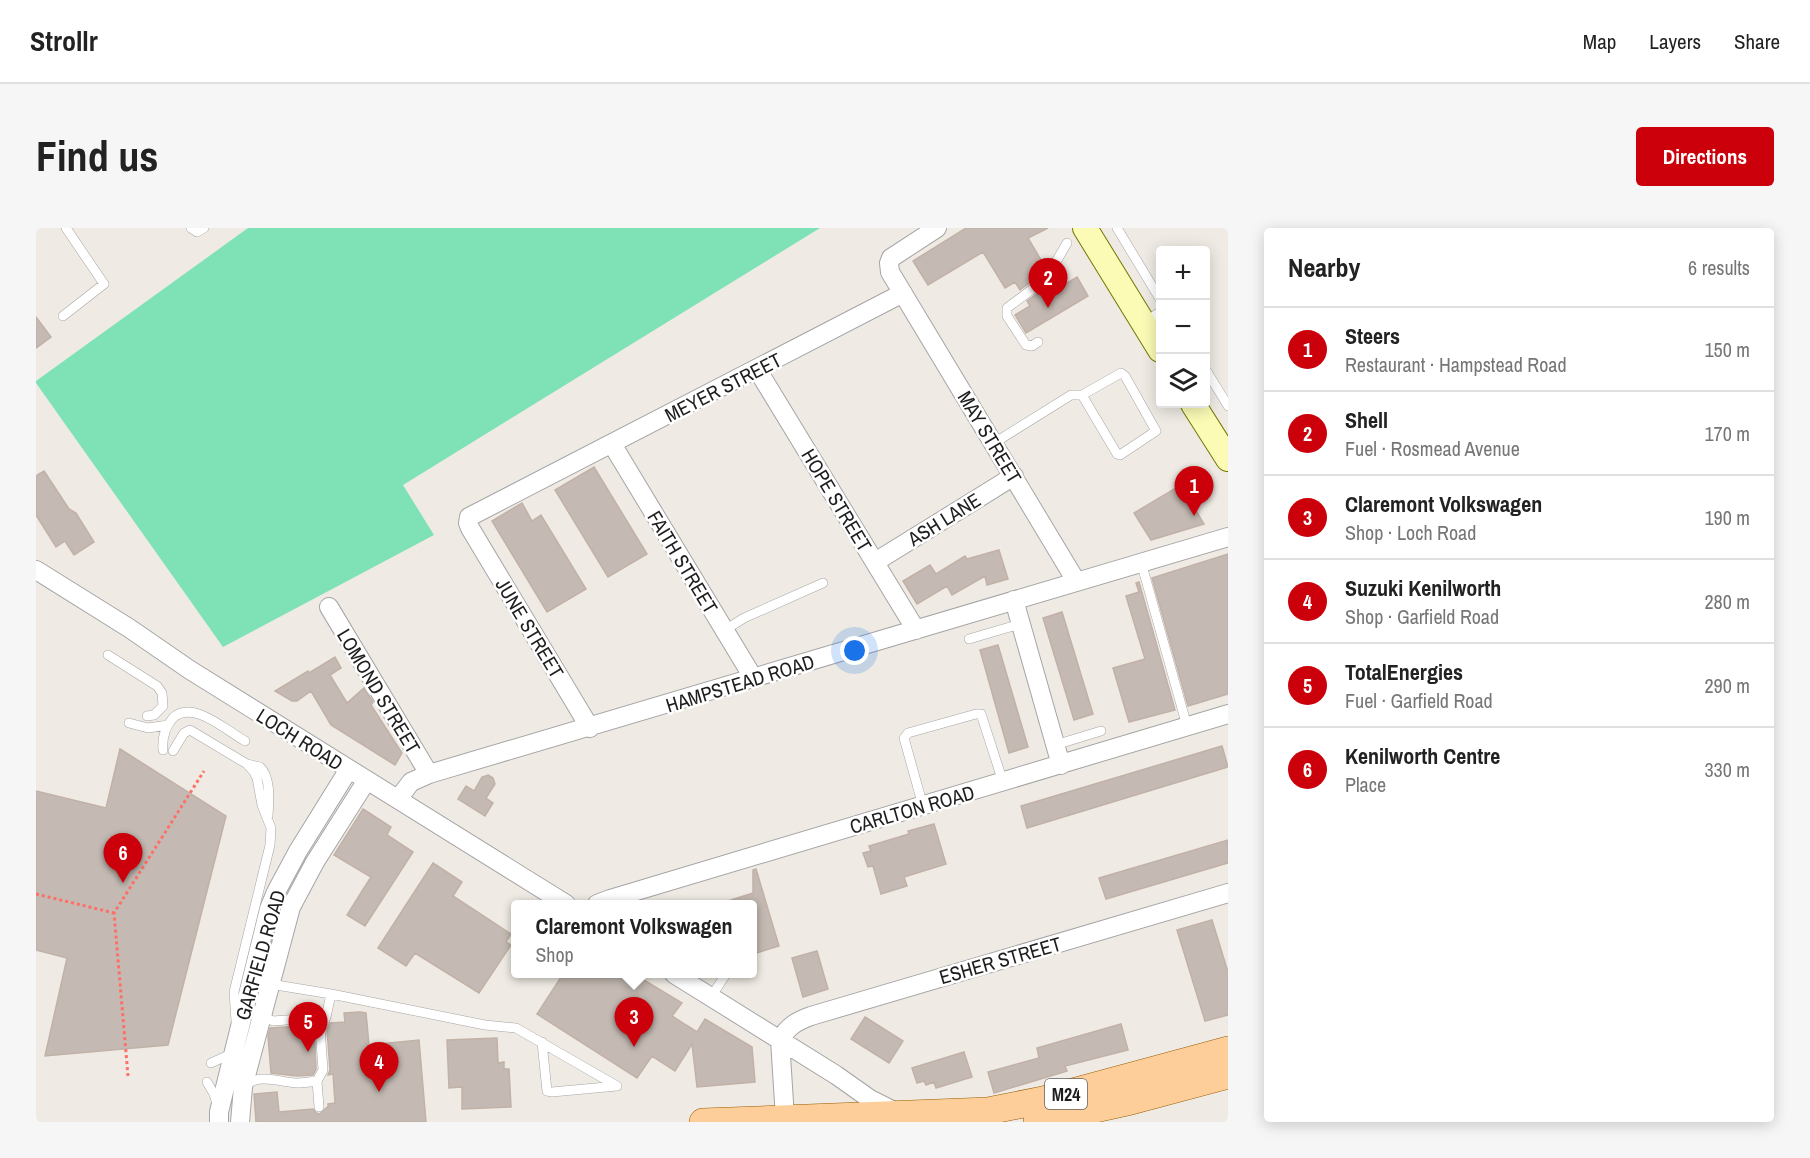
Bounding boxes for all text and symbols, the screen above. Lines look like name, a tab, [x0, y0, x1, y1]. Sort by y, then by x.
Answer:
text: Strollr	[30, 22, 98, 60]
text: Map	[1583, 27, 1616, 56]
text: Layers	[1649, 27, 1701, 56]
text: Share	[1734, 27, 1780, 56]
button: Directions	[1636, 127, 1774, 186]
text: Find us	[36, 128, 158, 184]
map controls	[1156, 246, 1210, 408]
button: +	[1156, 246, 1210, 300]
text: Nearby	[1288, 250, 1360, 285]
text: 6 results	[1688, 254, 1750, 281]
pin: 2	[1028, 259, 1068, 308]
button: −	[1156, 300, 1210, 354]
text: Steers	[1345, 321, 1400, 351]
text: 1	[1303, 336, 1312, 363]
text: 150 m	[1704, 336, 1750, 363]
street label: MEYER STREET	[660, 346, 786, 428]
text: Restaurant · Hampstead Road	[1345, 351, 1567, 378]
button: layers	[1156, 354, 1210, 408]
street label: MAY STREET	[952, 386, 1028, 488]
text: Shell	[1345, 405, 1388, 435]
text: 2	[1303, 420, 1312, 447]
text: 170 m	[1704, 420, 1750, 447]
text: Fuel · Rosmead Avenue	[1345, 435, 1520, 462]
street label: HOPE STREET	[796, 443, 878, 557]
pin: 1	[1174, 466, 1214, 516]
street label: ASH LANE	[902, 486, 986, 552]
text: Claremont Volkswagen	[1345, 489, 1542, 519]
text: 3	[1303, 504, 1312, 531]
text: 190 m	[1704, 504, 1750, 531]
street label: FAITH STREET	[642, 505, 724, 619]
text: Shop · Loch Road	[1345, 519, 1476, 546]
street label: JUNE STREET	[490, 573, 570, 683]
text: Suzuki Kenilworth	[1345, 573, 1501, 603]
text: 4	[1303, 588, 1312, 615]
text: 280 m	[1704, 588, 1750, 615]
text: Shop · Garfield Road	[1345, 603, 1499, 630]
street label: LOMOND STREET	[331, 624, 427, 758]
your location	[840, 636, 869, 665]
street label: HAMPSTEAD ROAD	[662, 648, 818, 718]
text: TotalEnergies	[1345, 657, 1463, 687]
text: 5	[1303, 672, 1312, 699]
text: 290 m	[1704, 672, 1750, 699]
text: Fuel · Garfield Road	[1345, 687, 1493, 714]
street label: LOCH ROAD	[252, 702, 348, 776]
text: Kenilworth Centre	[1345, 741, 1500, 771]
text: 6	[1303, 756, 1312, 783]
text: 330 m	[1704, 756, 1750, 783]
text: Place	[1345, 771, 1386, 798]
street label: CARLTON ROAD	[846, 778, 978, 840]
pin: 6	[104, 834, 142, 883]
street label: GARFIELD ROAD	[229, 887, 291, 1023]
popup	[511, 900, 757, 978]
text: Claremont Volkswagen	[535, 911, 733, 941]
street label: ESHER STREET	[936, 930, 1064, 990]
text: Shop	[535, 941, 574, 968]
pin: 3	[614, 998, 654, 1047]
pin: 5	[288, 1002, 328, 1052]
pin: 4	[360, 1042, 398, 1092]
road number: M24	[1045, 1079, 1087, 1109]

